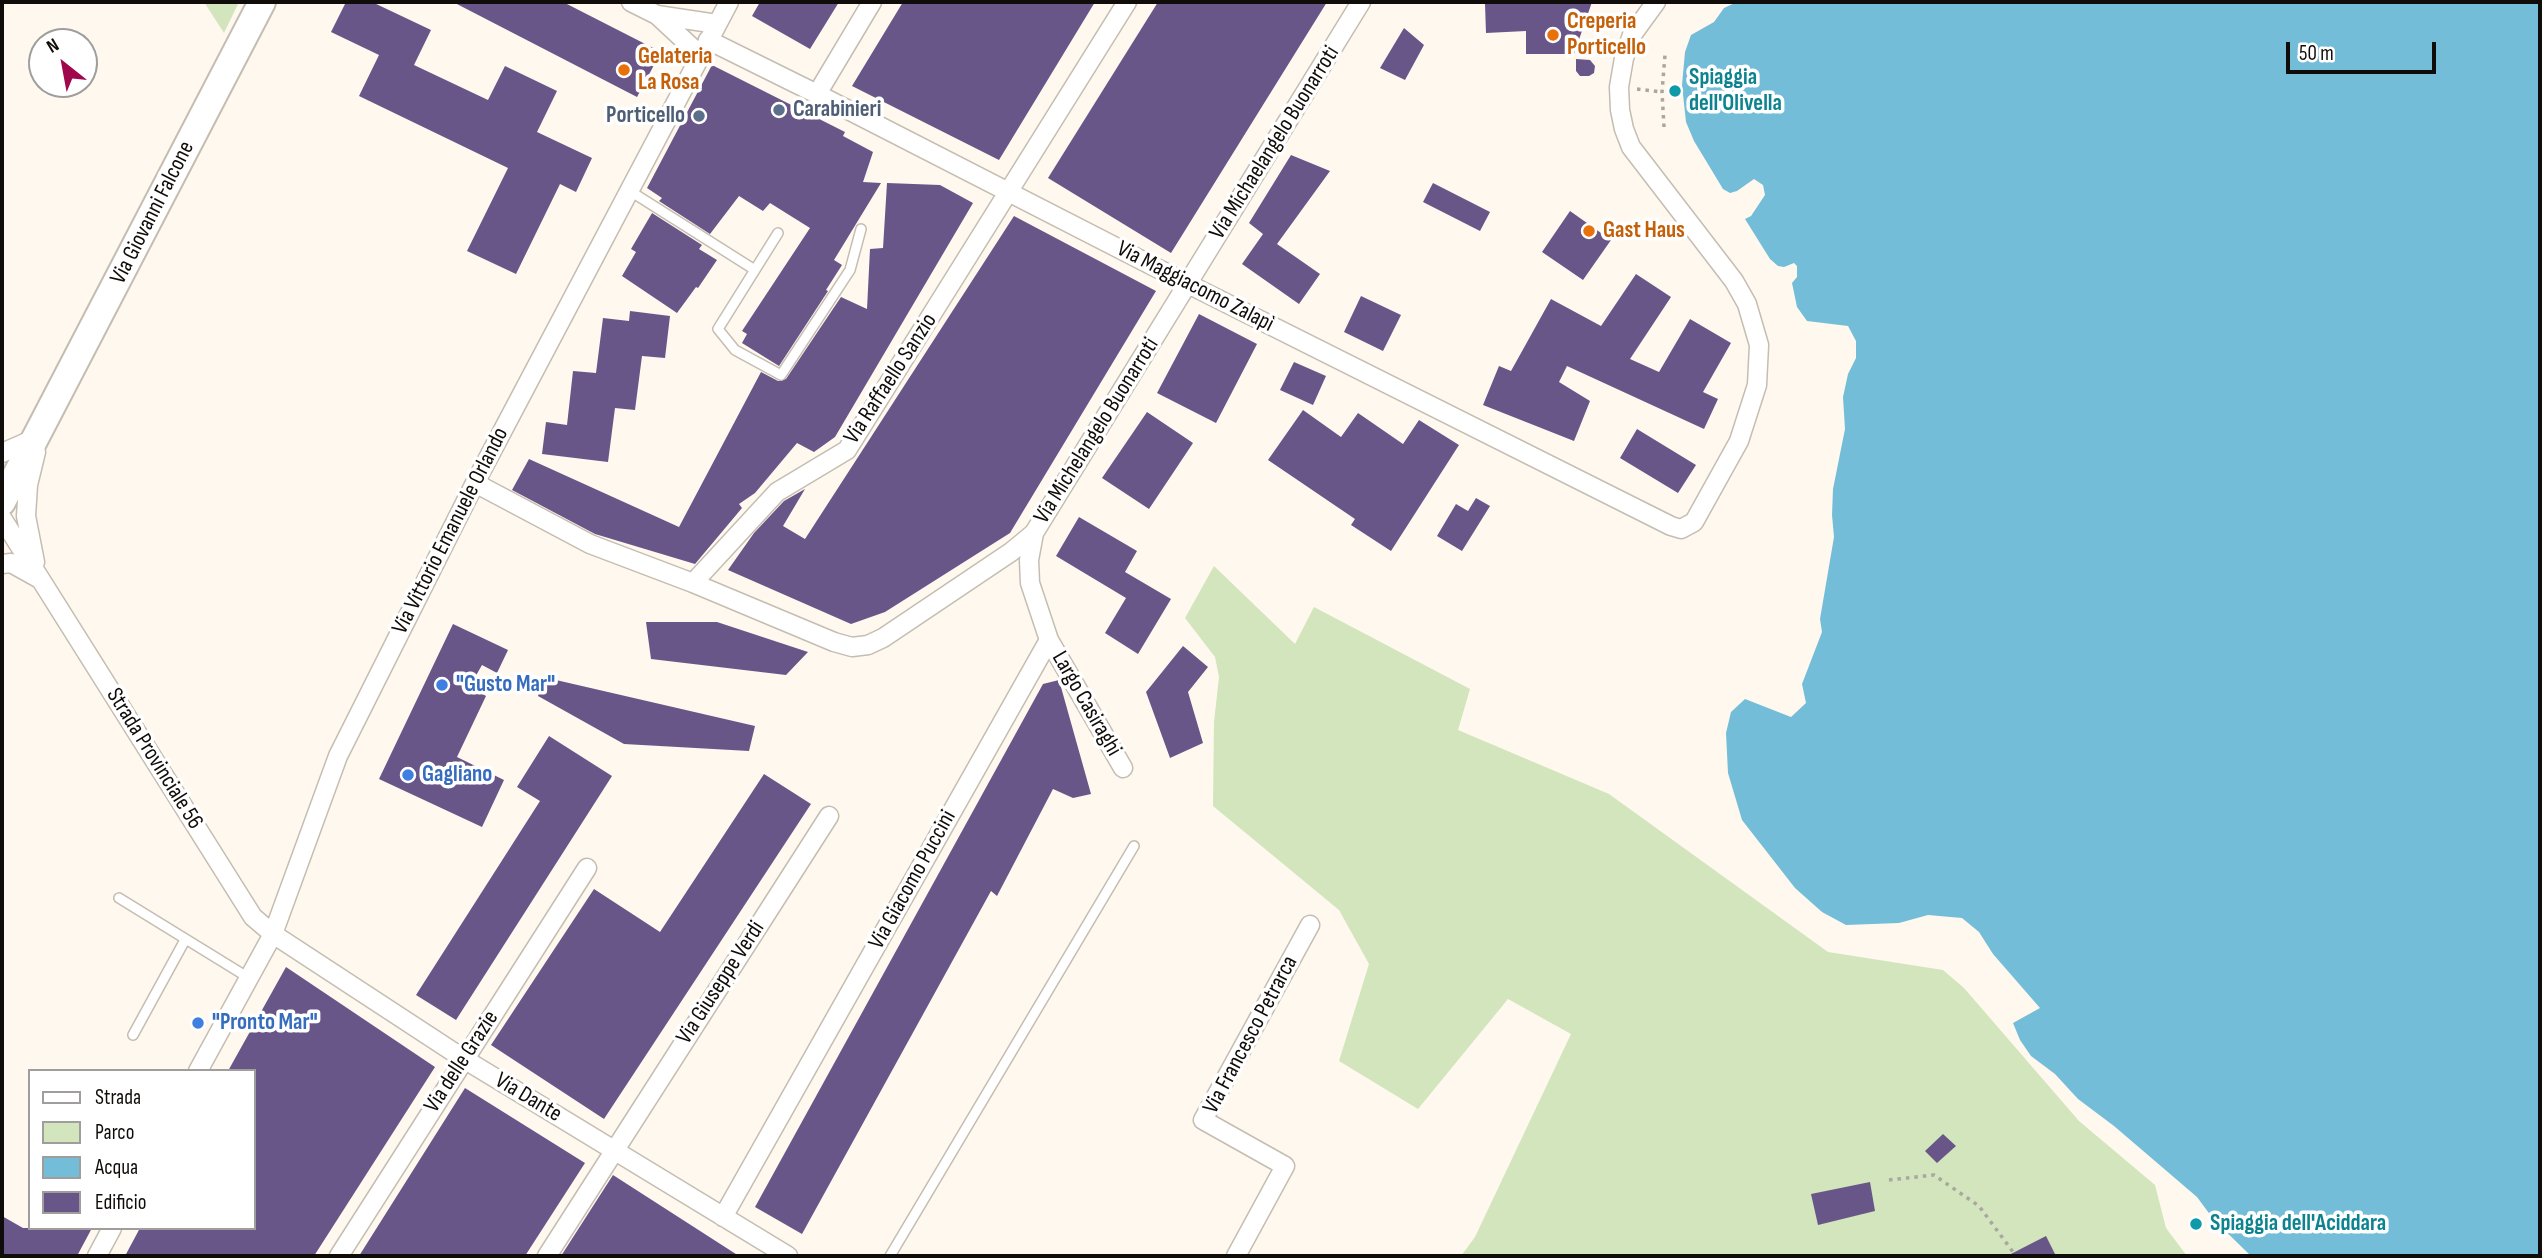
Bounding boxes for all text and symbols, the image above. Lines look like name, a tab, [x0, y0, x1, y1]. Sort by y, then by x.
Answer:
place label: Creperia Porticello	[1567, 8, 1646, 62]
marker: Creperia Porticello	[1545, 27, 1561, 43]
north arrow	[28, 28, 98, 98]
scale bar	[2290, 28, 2440, 72]
text: N	[43, 34, 63, 59]
street label: Via Michaelangelo Buonarroti	[1204, 41, 1346, 245]
text: 50 m	[2299, 41, 2334, 66]
place label: Gelateria La Rosa	[638, 43, 712, 97]
marker: Gelateria La Rosa	[616, 62, 632, 78]
place label: Spiaggia dell'Olivella	[1689, 64, 1782, 118]
marker: Spiaggia dell'Olivella	[1667, 83, 1683, 99]
place label: Carabinieri	[793, 96, 881, 124]
place label: Porticello	[606, 102, 685, 130]
marker: Carabinieri	[771, 102, 787, 118]
marker: Porticello	[691, 108, 707, 124]
street label: Via Giovanni Falcone	[105, 137, 201, 289]
place label: Gast Haus	[1603, 217, 1685, 245]
marker: Gast Haus	[1581, 223, 1597, 239]
street label: Via Maggiacomo Zalapì	[1112, 235, 1278, 339]
street label: Via Raffaello Sanzio	[839, 309, 943, 449]
street label: Via Michelangelo Buonarroti	[1029, 333, 1165, 529]
street label: Via Vittorio Emanuele Orlando	[387, 423, 515, 639]
street label: Largo Casiraghi	[1045, 647, 1127, 761]
place label: "Gusto Mar"	[456, 671, 555, 699]
marker: "Gusto Mar"	[434, 677, 450, 693]
street label: Strada Provinciale 56	[100, 683, 208, 835]
place label: Gagliano	[422, 761, 492, 789]
marker: Gagliano	[400, 767, 416, 783]
street label: Via Giacomo Puccini	[863, 806, 963, 954]
street label: Via Giuseppe Verdi	[671, 916, 771, 1050]
street label: Via Francesco Petrarca	[1198, 951, 1304, 1119]
street label: Via delle Grazie	[419, 1006, 505, 1118]
place label: "Pronto Mar"	[212, 1009, 318, 1037]
marker: "Pronto Mar"	[190, 1015, 206, 1031]
street label: Via Dante	[490, 1067, 566, 1129]
legend	[28, 1069, 256, 1230]
text: Strada	[95, 1085, 141, 1110]
text: Parco	[95, 1120, 134, 1145]
text: Acqua	[95, 1155, 138, 1180]
text: Edificio	[95, 1190, 146, 1215]
place label: Spiaggia dell'Aciddara	[2210, 1210, 2386, 1238]
marker: Spiaggia dell'Aciddara	[2188, 1216, 2204, 1232]

